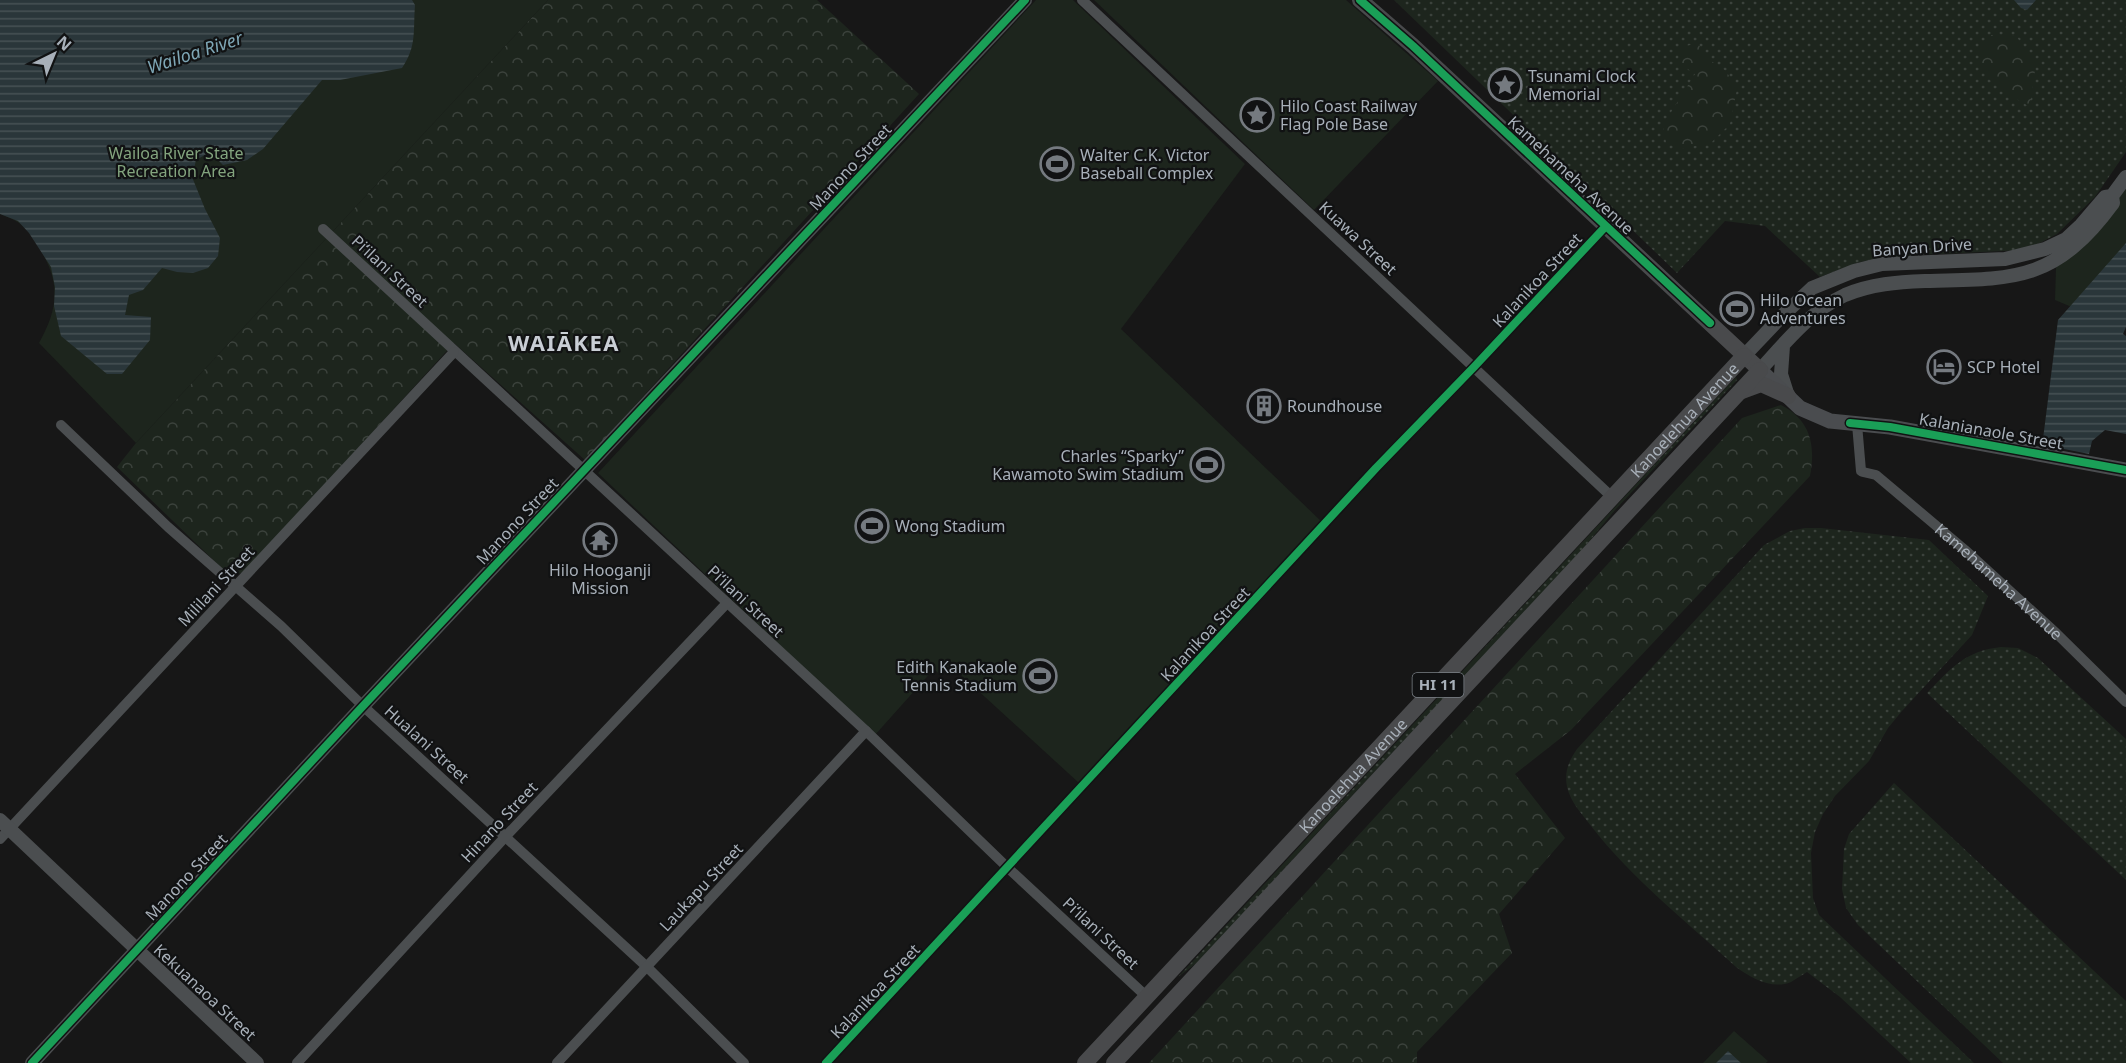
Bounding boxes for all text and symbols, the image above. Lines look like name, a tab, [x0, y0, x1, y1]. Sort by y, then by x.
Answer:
north arrow	[24, 24, 84, 84]
water label: Wailoa River	[144, 25, 246, 79]
text: N	[52, 31, 76, 56]
place label: Tsunami Clock Memorial	[1528, 65, 1636, 105]
place icon: Tsunami Clock Memorial	[1487, 67, 1523, 103]
place label: Hilo Coast Railway Flag Pole Base	[1280, 95, 1418, 135]
place icon: Hilo Coast Railway Flag Pole Base	[1239, 97, 1275, 133]
street label: Kamehameha Avenue	[1503, 111, 1639, 239]
street label: Manono Street	[804, 119, 896, 215]
park label: Wailoa River State Recreation Area	[109, 142, 243, 182]
place label: Walter C.K. Victor Baseball Complex	[1080, 144, 1214, 184]
sports icon: Walter C.K. Victor Baseball Complex	[1039, 146, 1075, 182]
street label: Kuawa Street	[1314, 196, 1402, 280]
street label: Kalanikoa Street	[1487, 228, 1587, 332]
street label: Pi‘ilani Street	[347, 230, 433, 312]
street label: Banyan Drive	[1871, 233, 1973, 261]
place label: Hilo Ocean Adventures	[1760, 289, 1846, 329]
sports icon: Hilo Ocean Adventures	[1719, 291, 1755, 327]
district label: WAIĀKEA	[508, 327, 620, 357]
hotel icon: SCP Hotel	[1926, 349, 1962, 385]
place label: SCP Hotel	[1967, 356, 2040, 378]
street label: Kanoelehua Avenue	[1625, 358, 1743, 482]
building icon: Roundhouse	[1246, 388, 1282, 424]
place label: Roundhouse	[1287, 395, 1382, 417]
street label: Kalanianaole Street	[1917, 408, 2065, 455]
place label: Charles “Sparky” Kawamoto Swim Stadium	[992, 445, 1184, 485]
sports icon: Charles “Sparky” Kawamoto Swim Stadium	[1189, 447, 1225, 483]
street label: Manono Street	[471, 473, 563, 569]
sports icon: Wong Stadium	[854, 508, 890, 544]
place label: Wong Stadium	[895, 515, 1005, 537]
street label: Kamehameha Avenue	[1930, 518, 2068, 645]
temple icon: Hilo Hooganji Mission	[582, 522, 618, 558]
street label: Mililani Street	[173, 541, 259, 631]
place label: Hilo Hooganji Mission	[549, 559, 651, 599]
street label: Pi‘ilani Street	[703, 560, 789, 642]
street label: Kalanikoa Street	[1155, 582, 1255, 686]
place label: Edith Kanakaole Tennis Stadium	[896, 656, 1017, 696]
sports icon: Edith Kanakaole Tennis Stadium	[1022, 658, 1058, 694]
road number: HI 11	[1412, 673, 1464, 697]
street label: Hualani Street	[380, 700, 474, 788]
street label: Kanoelehua Avenue	[1294, 713, 1412, 838]
street label: Hinano Street	[456, 777, 542, 867]
street label: Manono Street	[140, 829, 232, 925]
street label: Laukapu Street	[654, 838, 748, 936]
street label: Pi‘ilani Street	[1058, 892, 1144, 974]
street label: Kekuanaoa Street	[149, 939, 261, 1045]
street label: Kalanikoa Street	[825, 939, 925, 1043]

